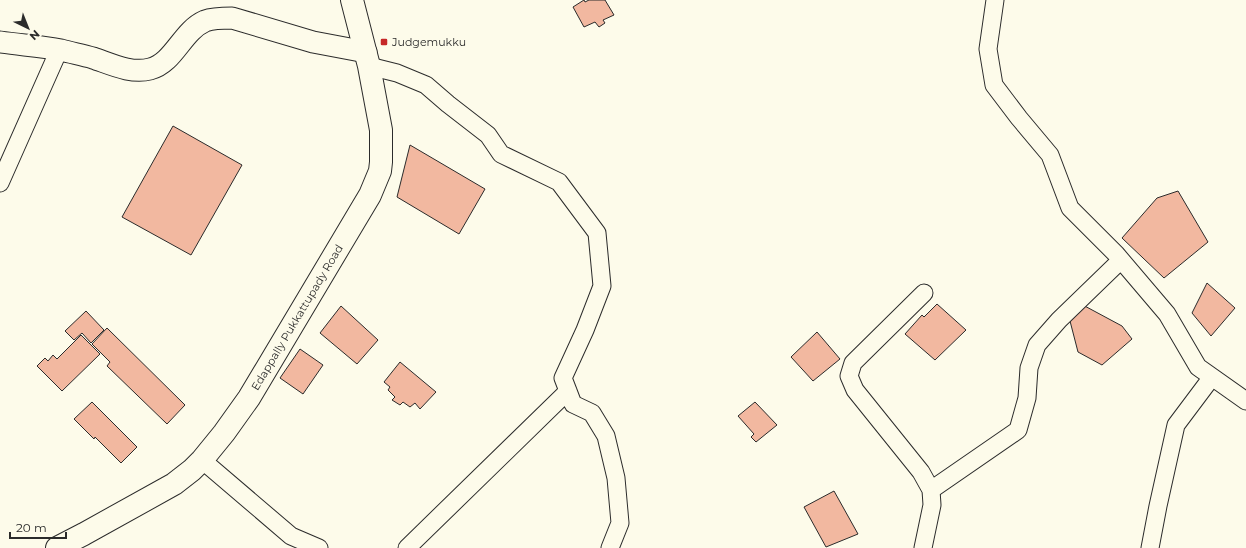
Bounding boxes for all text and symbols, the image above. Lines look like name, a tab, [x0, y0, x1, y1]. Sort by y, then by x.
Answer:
north arrow	[8, 8, 48, 48]
text: N	[27, 27, 43, 43]
place label: Judgemukku	[391, 35, 466, 49]
marker: Judgemukku	[379, 37, 389, 47]
street label: Edappally Pukkattupady Road	[248, 242, 346, 393]
scale bar	[10, 514, 66, 540]
text: 20 m	[16, 520, 47, 535]

